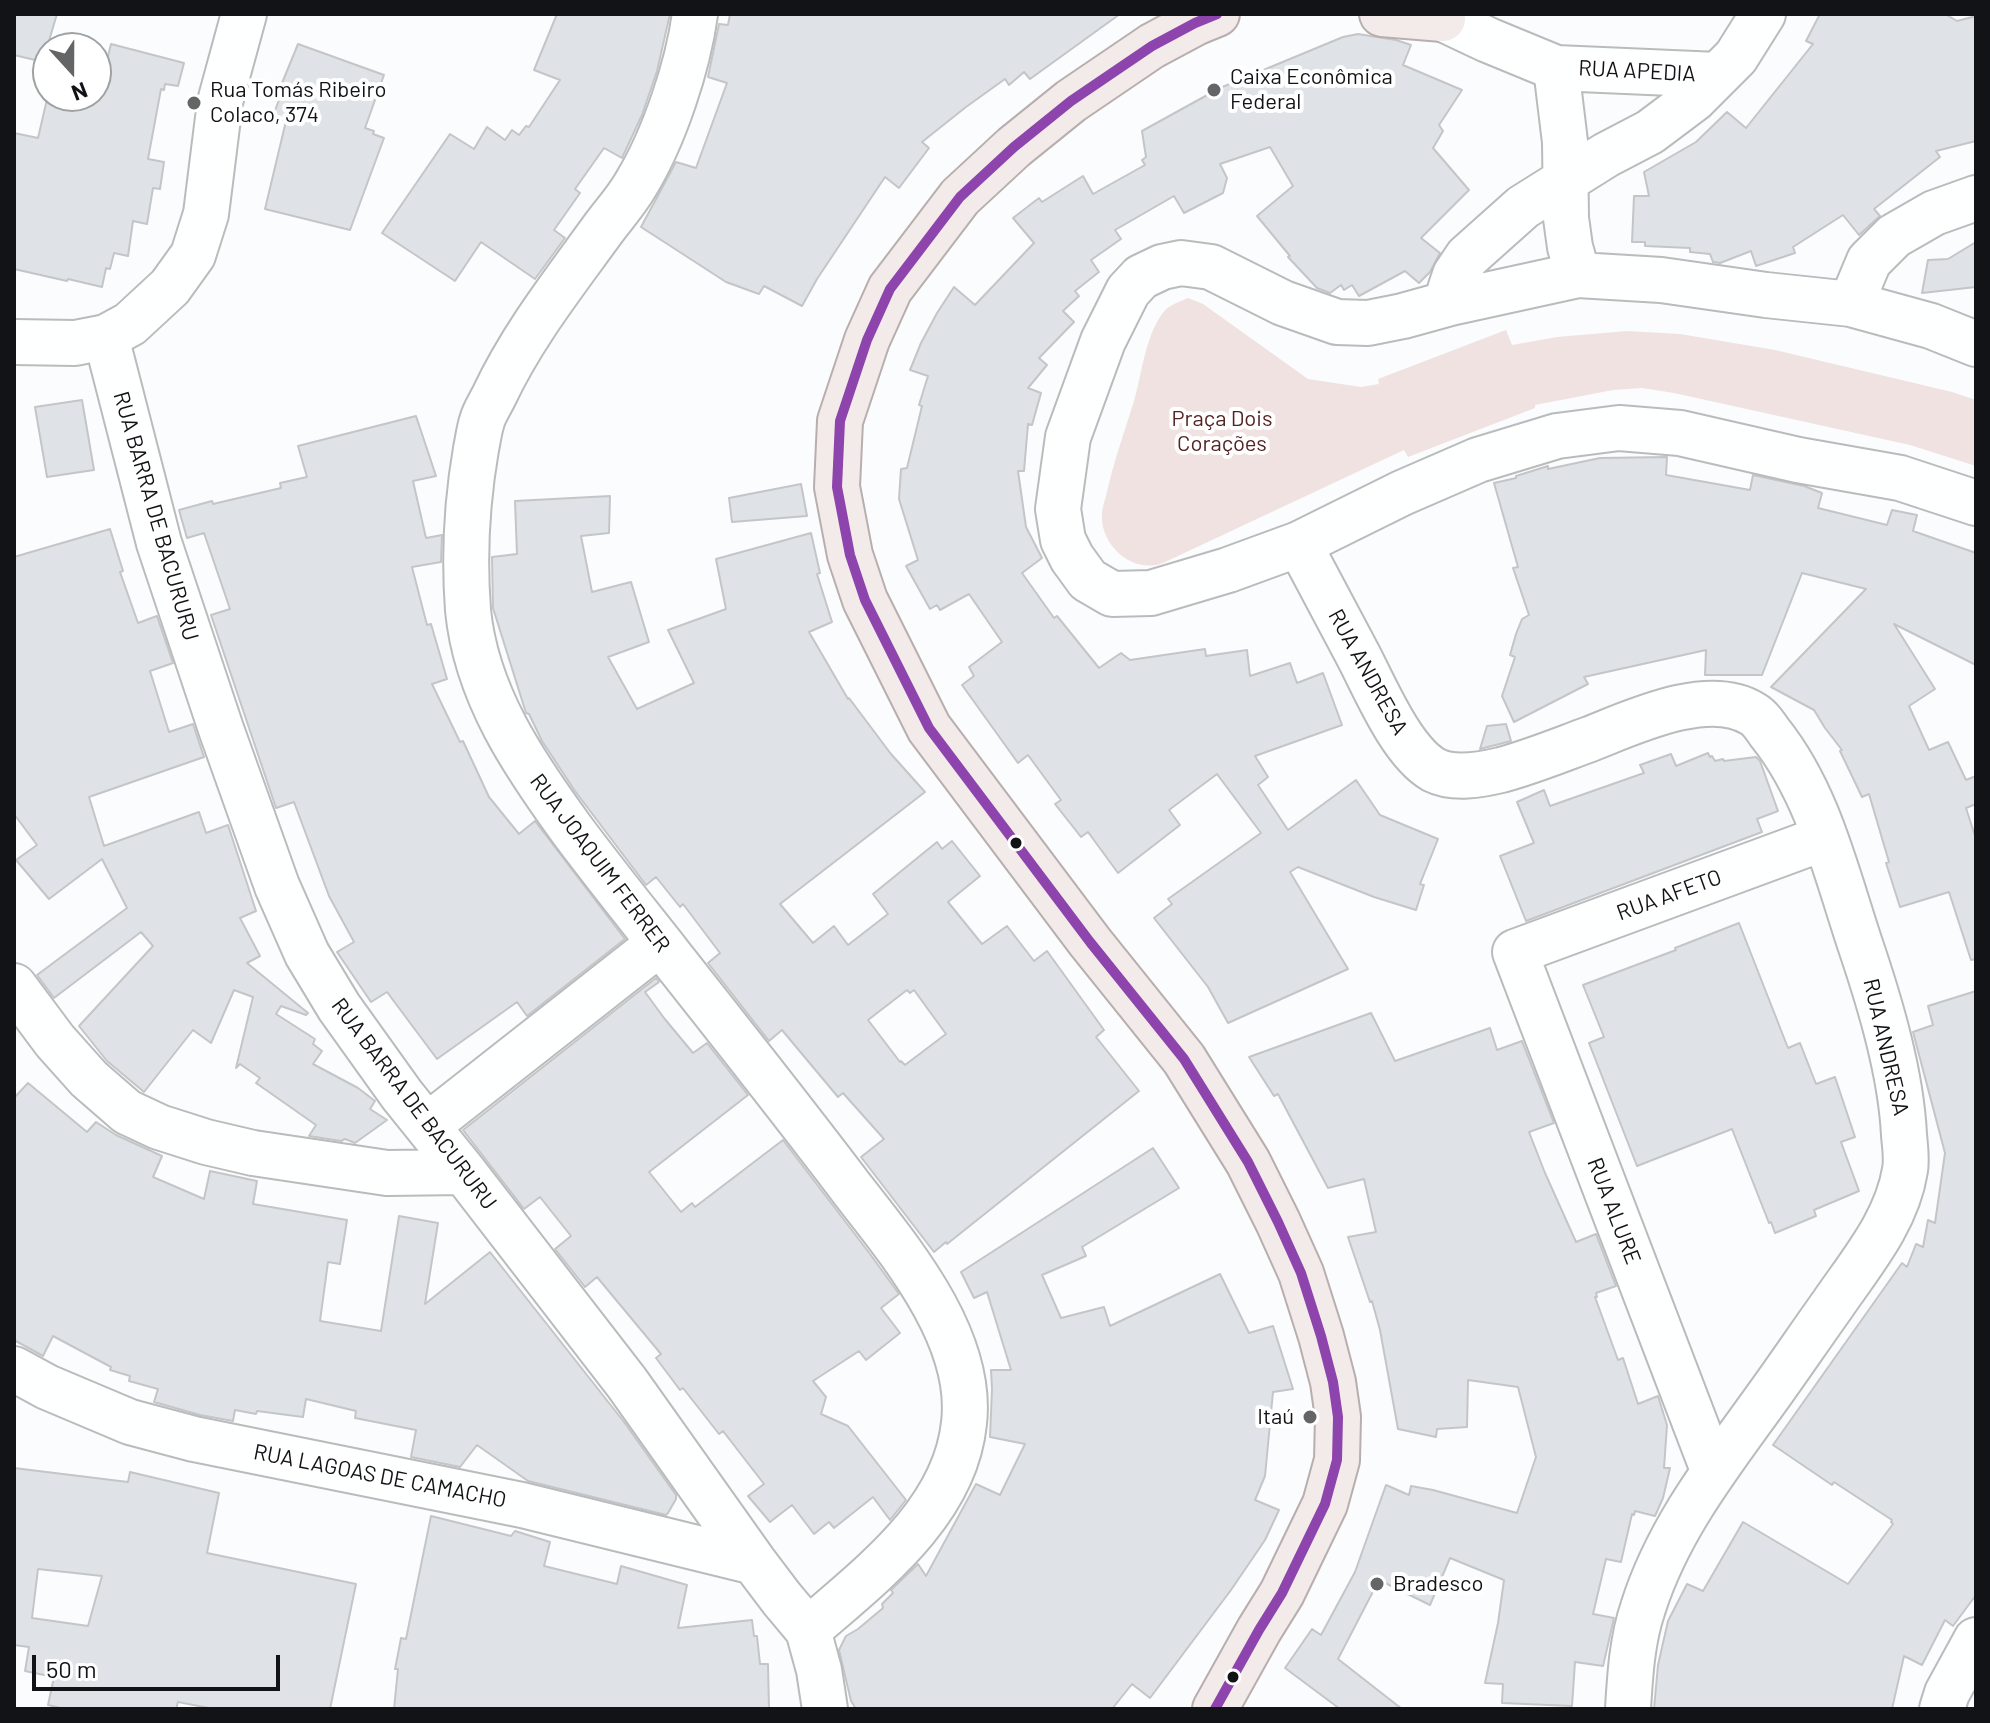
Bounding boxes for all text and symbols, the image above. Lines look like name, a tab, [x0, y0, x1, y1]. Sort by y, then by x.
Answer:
north arrow	[32, 32, 112, 112]
street label: RUA APEDIA	[1578, 55, 1696, 87]
place label: Caixa Econômica Federal	[1230, 64, 1393, 116]
place label: Rua Tomás Ribeiro Colaco, 374	[210, 77, 386, 128]
text: N	[68, 78, 91, 107]
marker: Caixa Econômica Federal	[1205, 81, 1223, 99]
marker: Rua Tomás Ribeiro Colaco, 374	[185, 94, 203, 112]
street label: RUA BARRA DE BACURURU	[108, 388, 204, 644]
park label: Praça Dois Corações	[1171, 406, 1273, 458]
street label: RUA ANDRESA	[1323, 604, 1413, 740]
street label: RUA JOAQUIM FERRER	[524, 769, 676, 957]
unlabelled marker	[1008, 835, 1024, 851]
street label: RUA AFETO	[1613, 864, 1725, 926]
street label: RUA ANDRESA	[1857, 976, 1915, 1118]
street label: RUA BARRA DE BACURURU	[326, 993, 502, 1215]
street label: RUA ALURE	[1582, 1154, 1646, 1268]
place label: Itaú	[1257, 1404, 1294, 1430]
marker: Itaú	[1301, 1408, 1319, 1426]
street label: RUA LAGOAS DE CAMACHO	[251, 1439, 509, 1513]
place label: Bradesco	[1393, 1571, 1483, 1597]
marker: Bradesco	[1368, 1575, 1386, 1593]
scale bar	[36, 1639, 284, 1689]
text: 50 m	[46, 1654, 97, 1683]
unlabelled marker	[1225, 1669, 1241, 1685]

